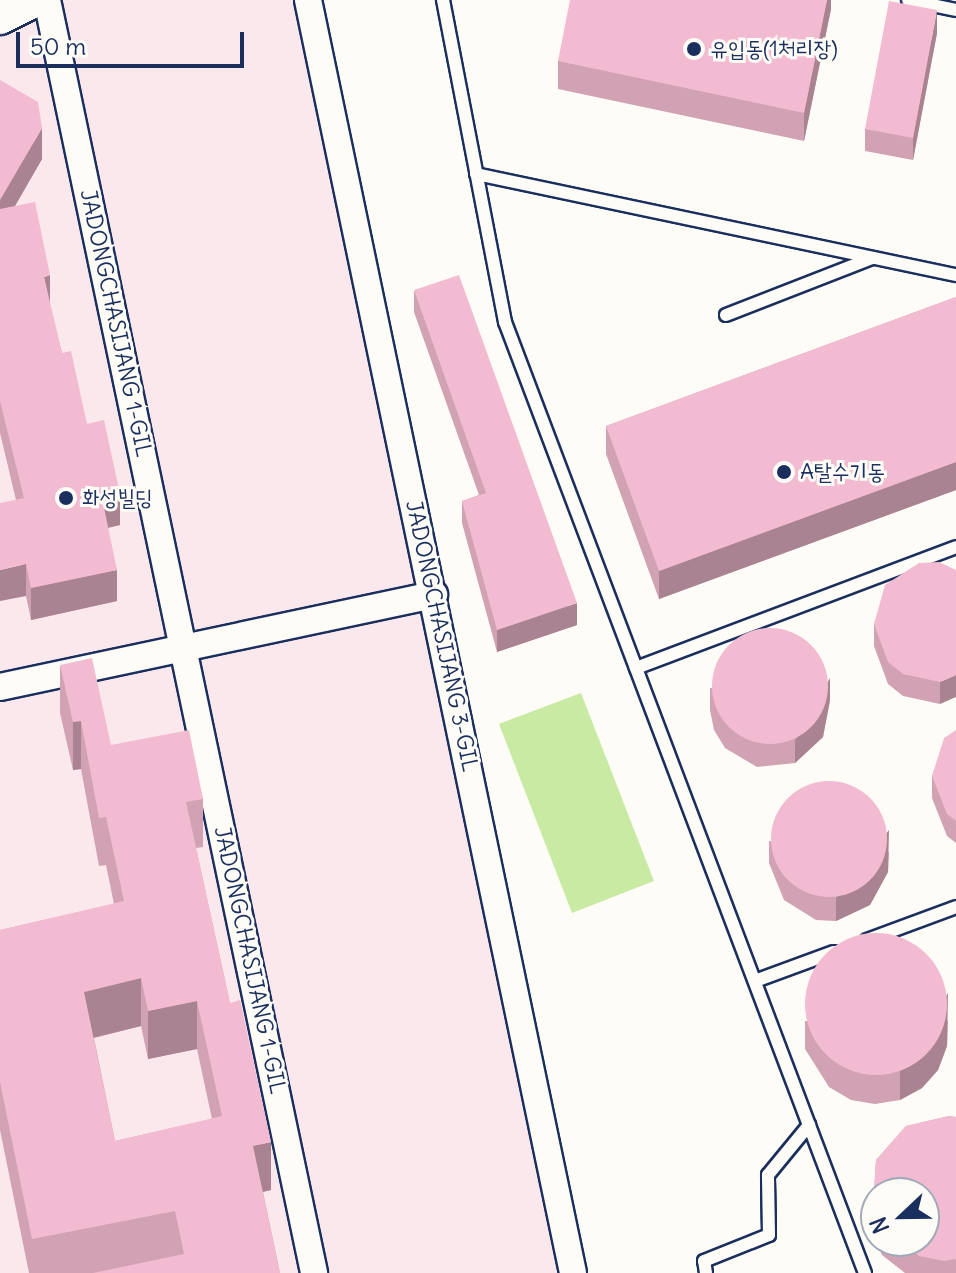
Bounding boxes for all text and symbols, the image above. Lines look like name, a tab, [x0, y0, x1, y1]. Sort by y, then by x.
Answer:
scale bar	[20, 16, 248, 66]
text: 50 m	[30, 31, 86, 61]
place label: 유입동(1처리장)	[710, 36, 838, 62]
marker: 유입동(1처리장)	[685, 40, 703, 58]
street label: JADONGCHASIJANG 1-GIL	[75, 187, 157, 459]
place label: A탈수기동	[800, 459, 885, 485]
marker: A탈수기동	[775, 463, 793, 481]
place label: 화성빌딩	[82, 485, 153, 511]
marker: 화성빌딩	[57, 489, 75, 507]
street label: JADONGCHASIJANG 3-GIL	[400, 498, 484, 774]
street label: JADONGCHASIJANG 1-GIL	[209, 824, 291, 1096]
north arrow	[860, 1177, 940, 1257]
text: N	[864, 1213, 895, 1238]

